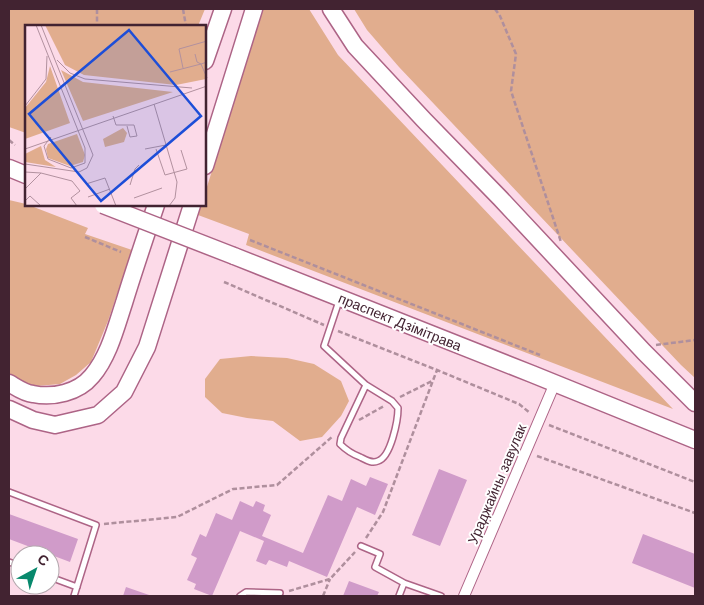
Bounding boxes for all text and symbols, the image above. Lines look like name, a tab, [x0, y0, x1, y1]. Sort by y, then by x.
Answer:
inset map	[25, 25, 206, 206]
street label: праспект Дзімітрава	[336, 289, 464, 355]
street label: Ураджайны завулак	[464, 420, 531, 547]
north arrow	[10, 545, 60, 595]
text: С	[34, 550, 53, 570]

